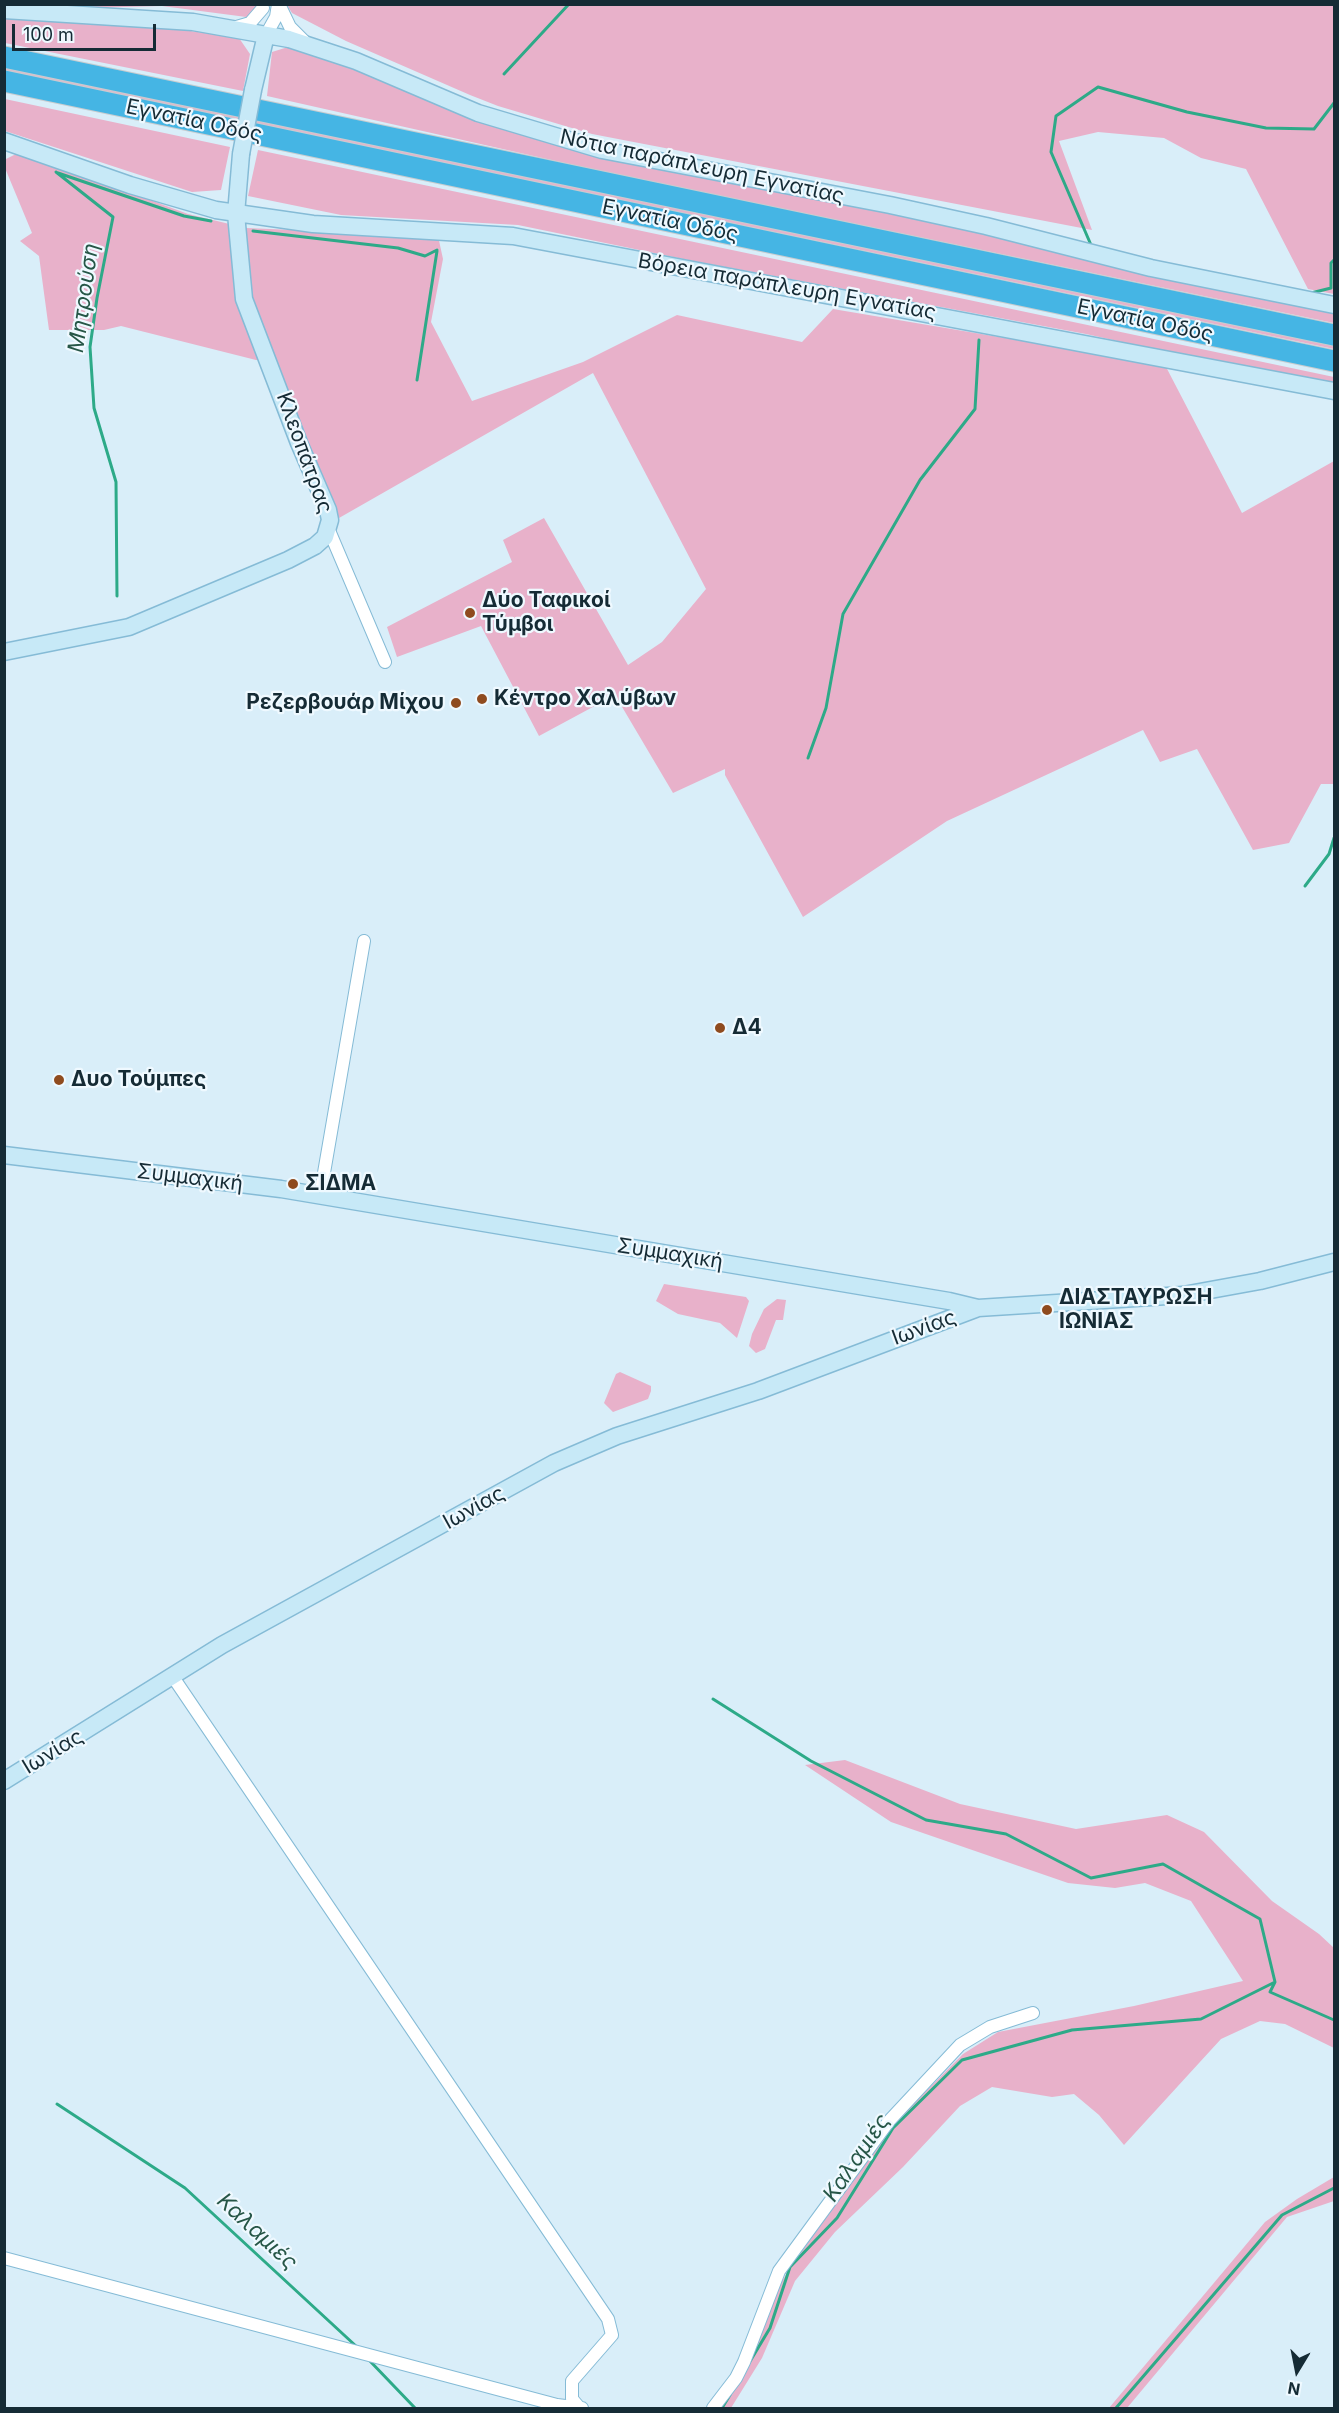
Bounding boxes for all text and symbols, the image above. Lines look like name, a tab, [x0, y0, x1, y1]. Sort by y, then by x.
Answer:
scale bar	[15, 12, 159, 50]
text: 100 m	[23, 24, 74, 45]
street label: Εγνατία Οδός	[124, 94, 264, 148]
street label: Νότια παράπλευρη Εγνατίας	[558, 125, 846, 209]
street label: Εγνατία Οδός	[600, 194, 740, 248]
water label: Μητρούση	[63, 242, 105, 354]
street label: Βόρεια παράπλευρη Εγνατίας	[636, 248, 938, 326]
street label: Εγνατία Οδός	[1075, 294, 1215, 348]
street label: Κλεοπάτρας	[270, 389, 338, 517]
place label: Δύο Ταφικοί Τύμβοι	[482, 588, 610, 638]
marker: Δύο Ταφικοί Τύμβοι	[463, 606, 477, 620]
place label: Κέντρο Χαλύβων	[494, 686, 676, 712]
place label: Ρεζερβουάρ Μίχου	[246, 690, 444, 716]
marker: Κέντρο Χαλύβων	[475, 692, 489, 706]
marker: Ρεζερβουάρ Μίχου	[449, 696, 463, 710]
place label: Δ4	[732, 1015, 762, 1041]
marker: Δ4	[713, 1021, 727, 1035]
place label: Δυο Τούμπες	[71, 1067, 206, 1093]
marker: Δυο Τούμπες	[52, 1073, 66, 1087]
street label: Συμμαχική	[136, 1159, 244, 1197]
place label: ΣΙΔΜΑ	[305, 1171, 376, 1197]
marker: ΣΙΔΜΑ	[286, 1177, 300, 1191]
street label: Συμμαχική	[615, 1233, 725, 1275]
place label: ΔΙΑΣΤΑΥΡΩΣΗ ΙΩΝΙΑΣ	[1059, 1285, 1213, 1335]
marker: ΔΙΑΣΤΑΥΡΩΣΗ ΙΩΝΙΑΣ	[1040, 1303, 1054, 1317]
street label: Ιωνίας	[888, 1305, 960, 1351]
street label: Ιωνίας	[439, 1481, 509, 1535]
street label: Ιωνίας	[18, 1724, 88, 1780]
water label: Καλαμιές	[818, 2109, 896, 2207]
water label: Καλαμιές	[211, 2188, 303, 2276]
north arrow	[1267, 2341, 1327, 2401]
text: N	[1286, 2378, 1302, 2400]

